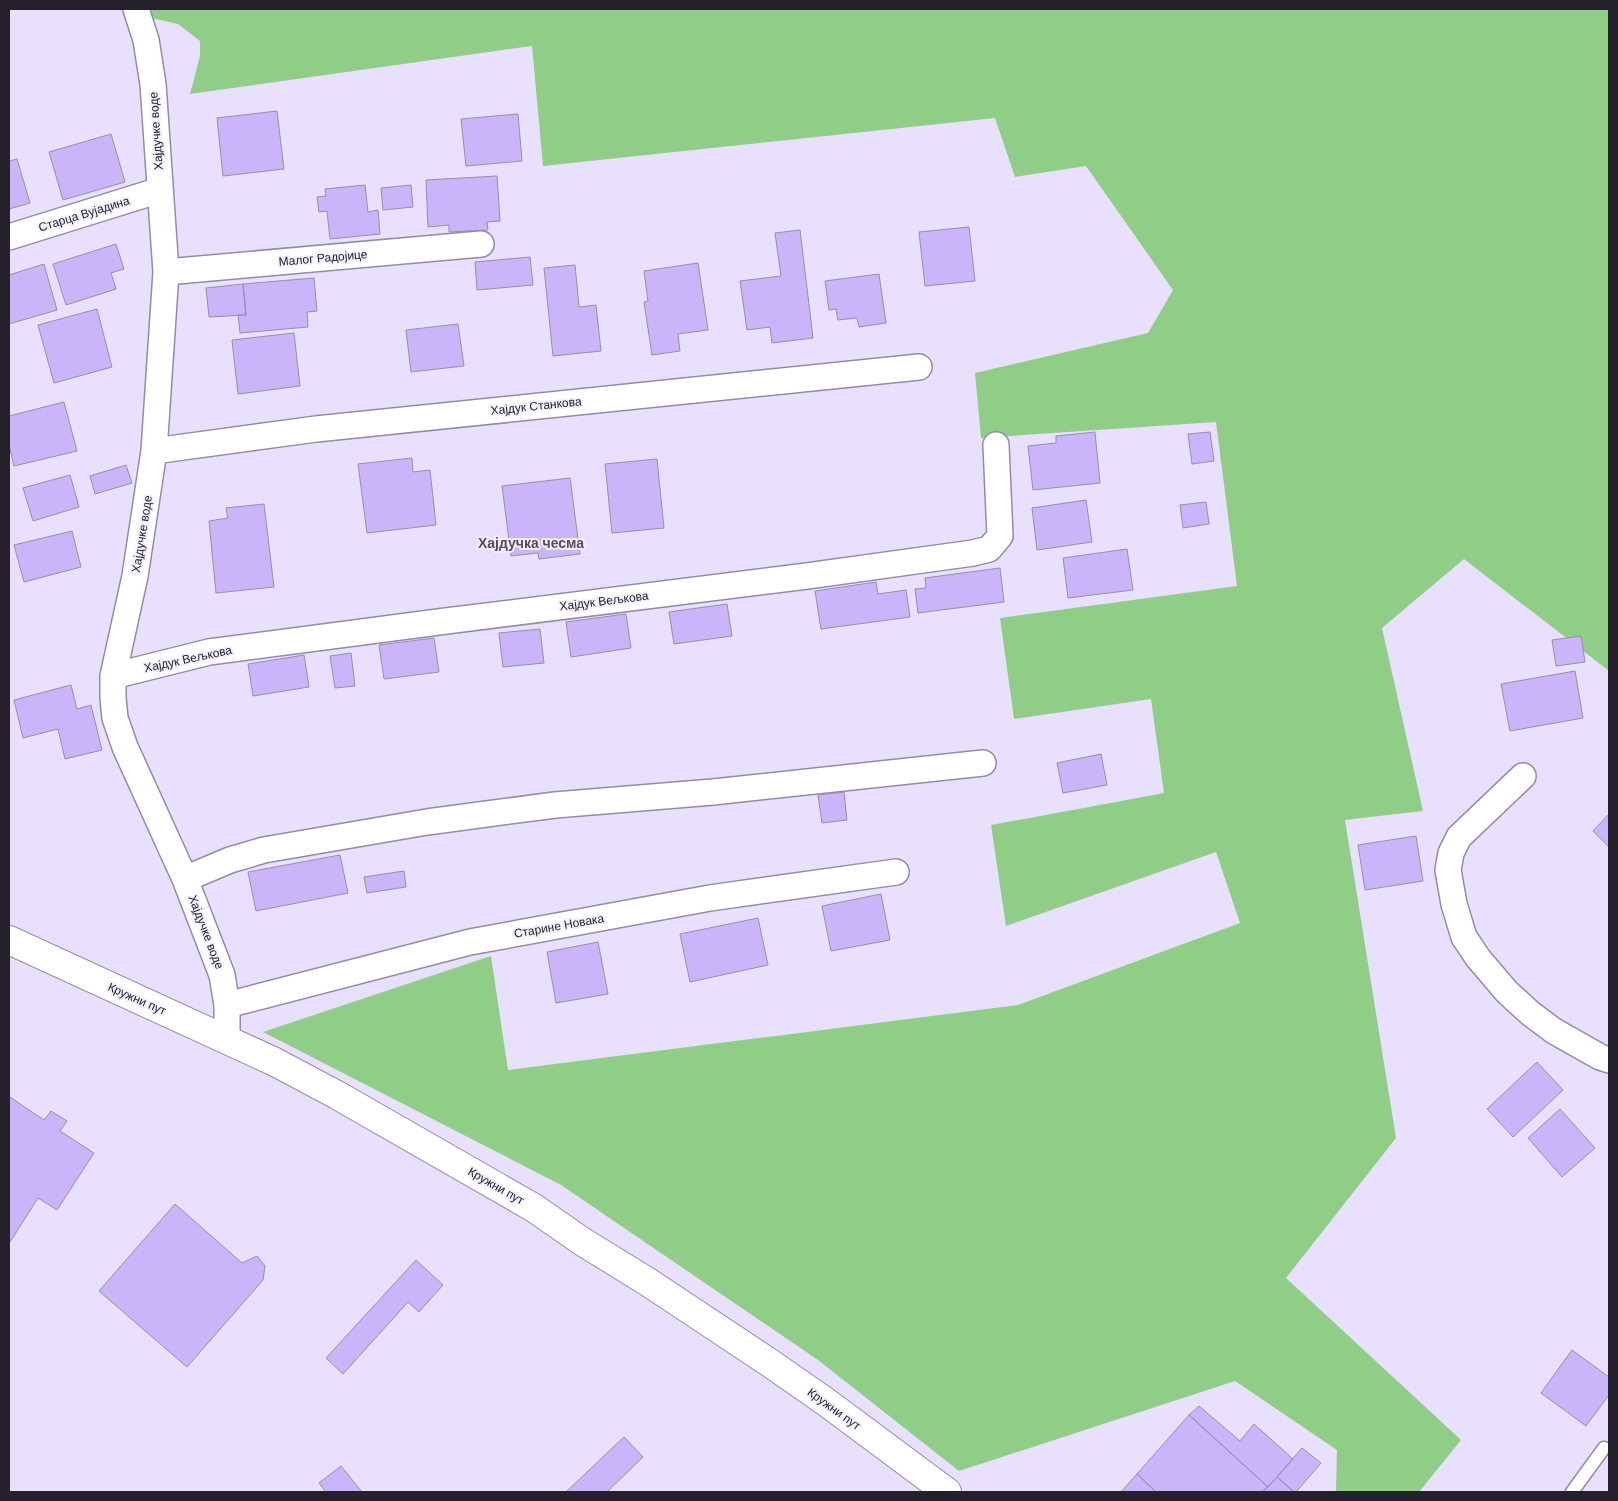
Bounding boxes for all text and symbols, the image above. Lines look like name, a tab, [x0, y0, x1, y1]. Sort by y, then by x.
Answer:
street label: Хајдучке воде	[146, 91, 166, 171]
street label: Старца Вујадина	[37, 193, 132, 235]
street label: Малог Радојице	[278, 247, 368, 269]
street label: Хајдук Станкова	[490, 394, 582, 418]
street label: Хајдучке воде	[129, 494, 155, 574]
district label: Хајдучка чесма	[478, 535, 584, 551]
street label: Хајдук Вељкова	[559, 589, 650, 613]
street label: Хајдук Вељкова	[143, 643, 234, 675]
street label: Хајдучке воде	[185, 893, 227, 971]
street label: Старине Новака	[513, 911, 605, 941]
street label: Кружни пут	[106, 980, 169, 1018]
street label: Кружни пут	[465, 1164, 527, 1208]
street label: Кружни пут	[805, 1385, 864, 1433]

